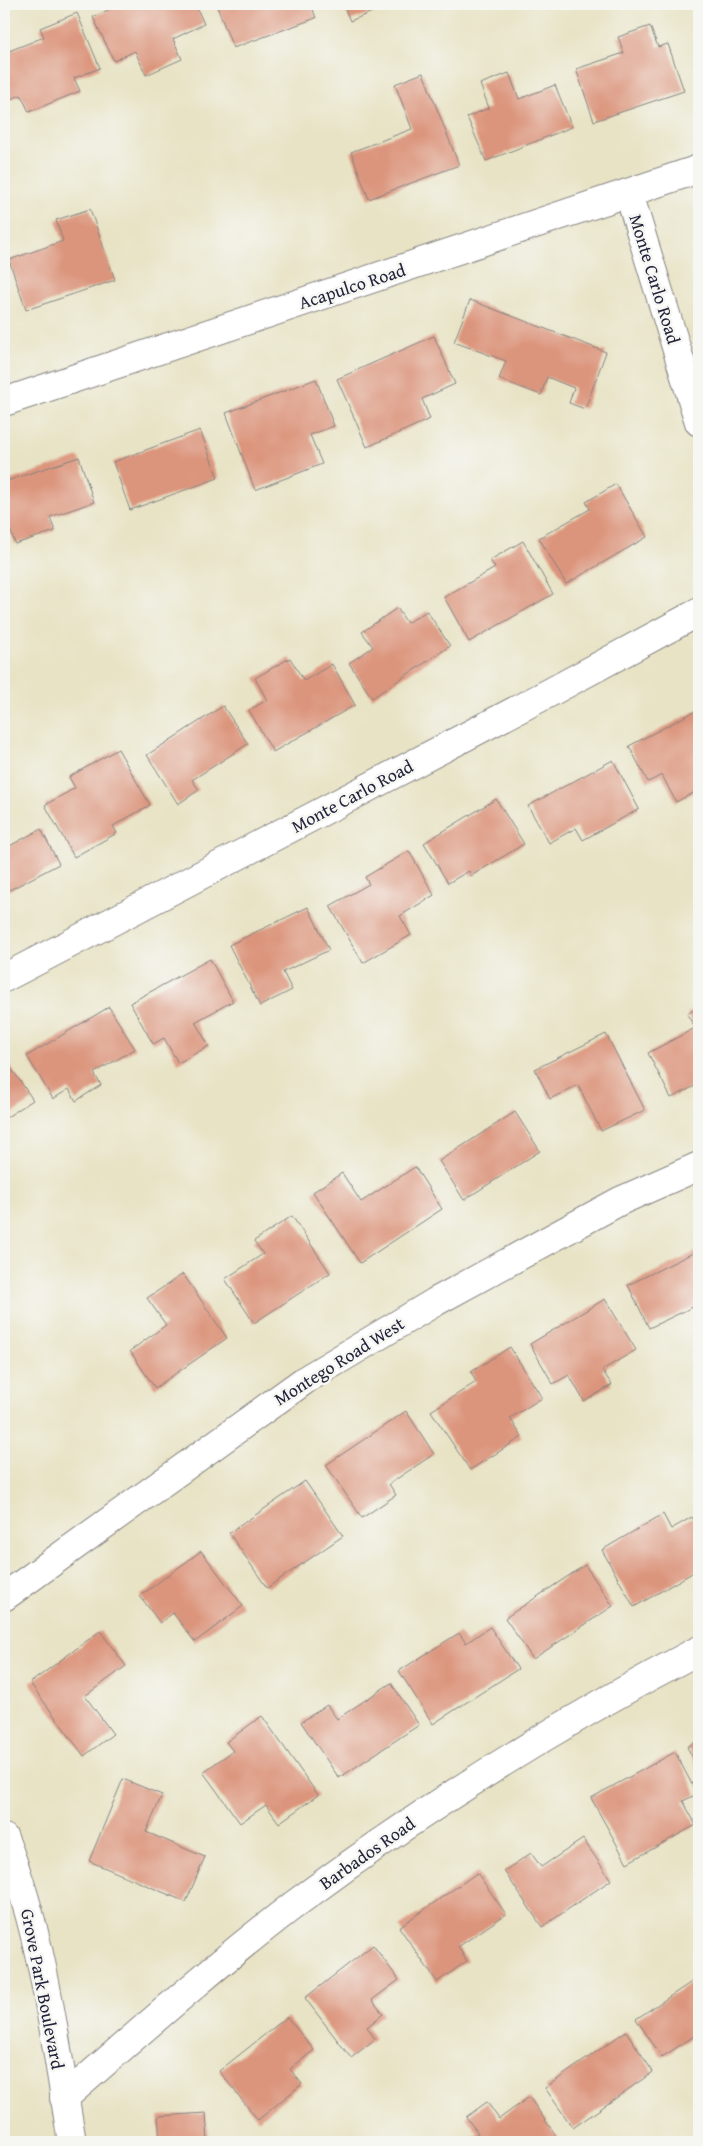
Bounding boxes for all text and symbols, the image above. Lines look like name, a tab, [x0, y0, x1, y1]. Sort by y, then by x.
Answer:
street label: Monte Carlo Road	[622, 211, 688, 348]
street label: Acapulco Road	[295, 256, 409, 316]
street label: Monte Carlo Road	[286, 752, 418, 839]
street label: Montego Road West	[269, 1310, 410, 1412]
street label: Barbados Road	[314, 1810, 421, 1896]
street label: Grove Park Boulevard	[14, 1907, 72, 2072]

